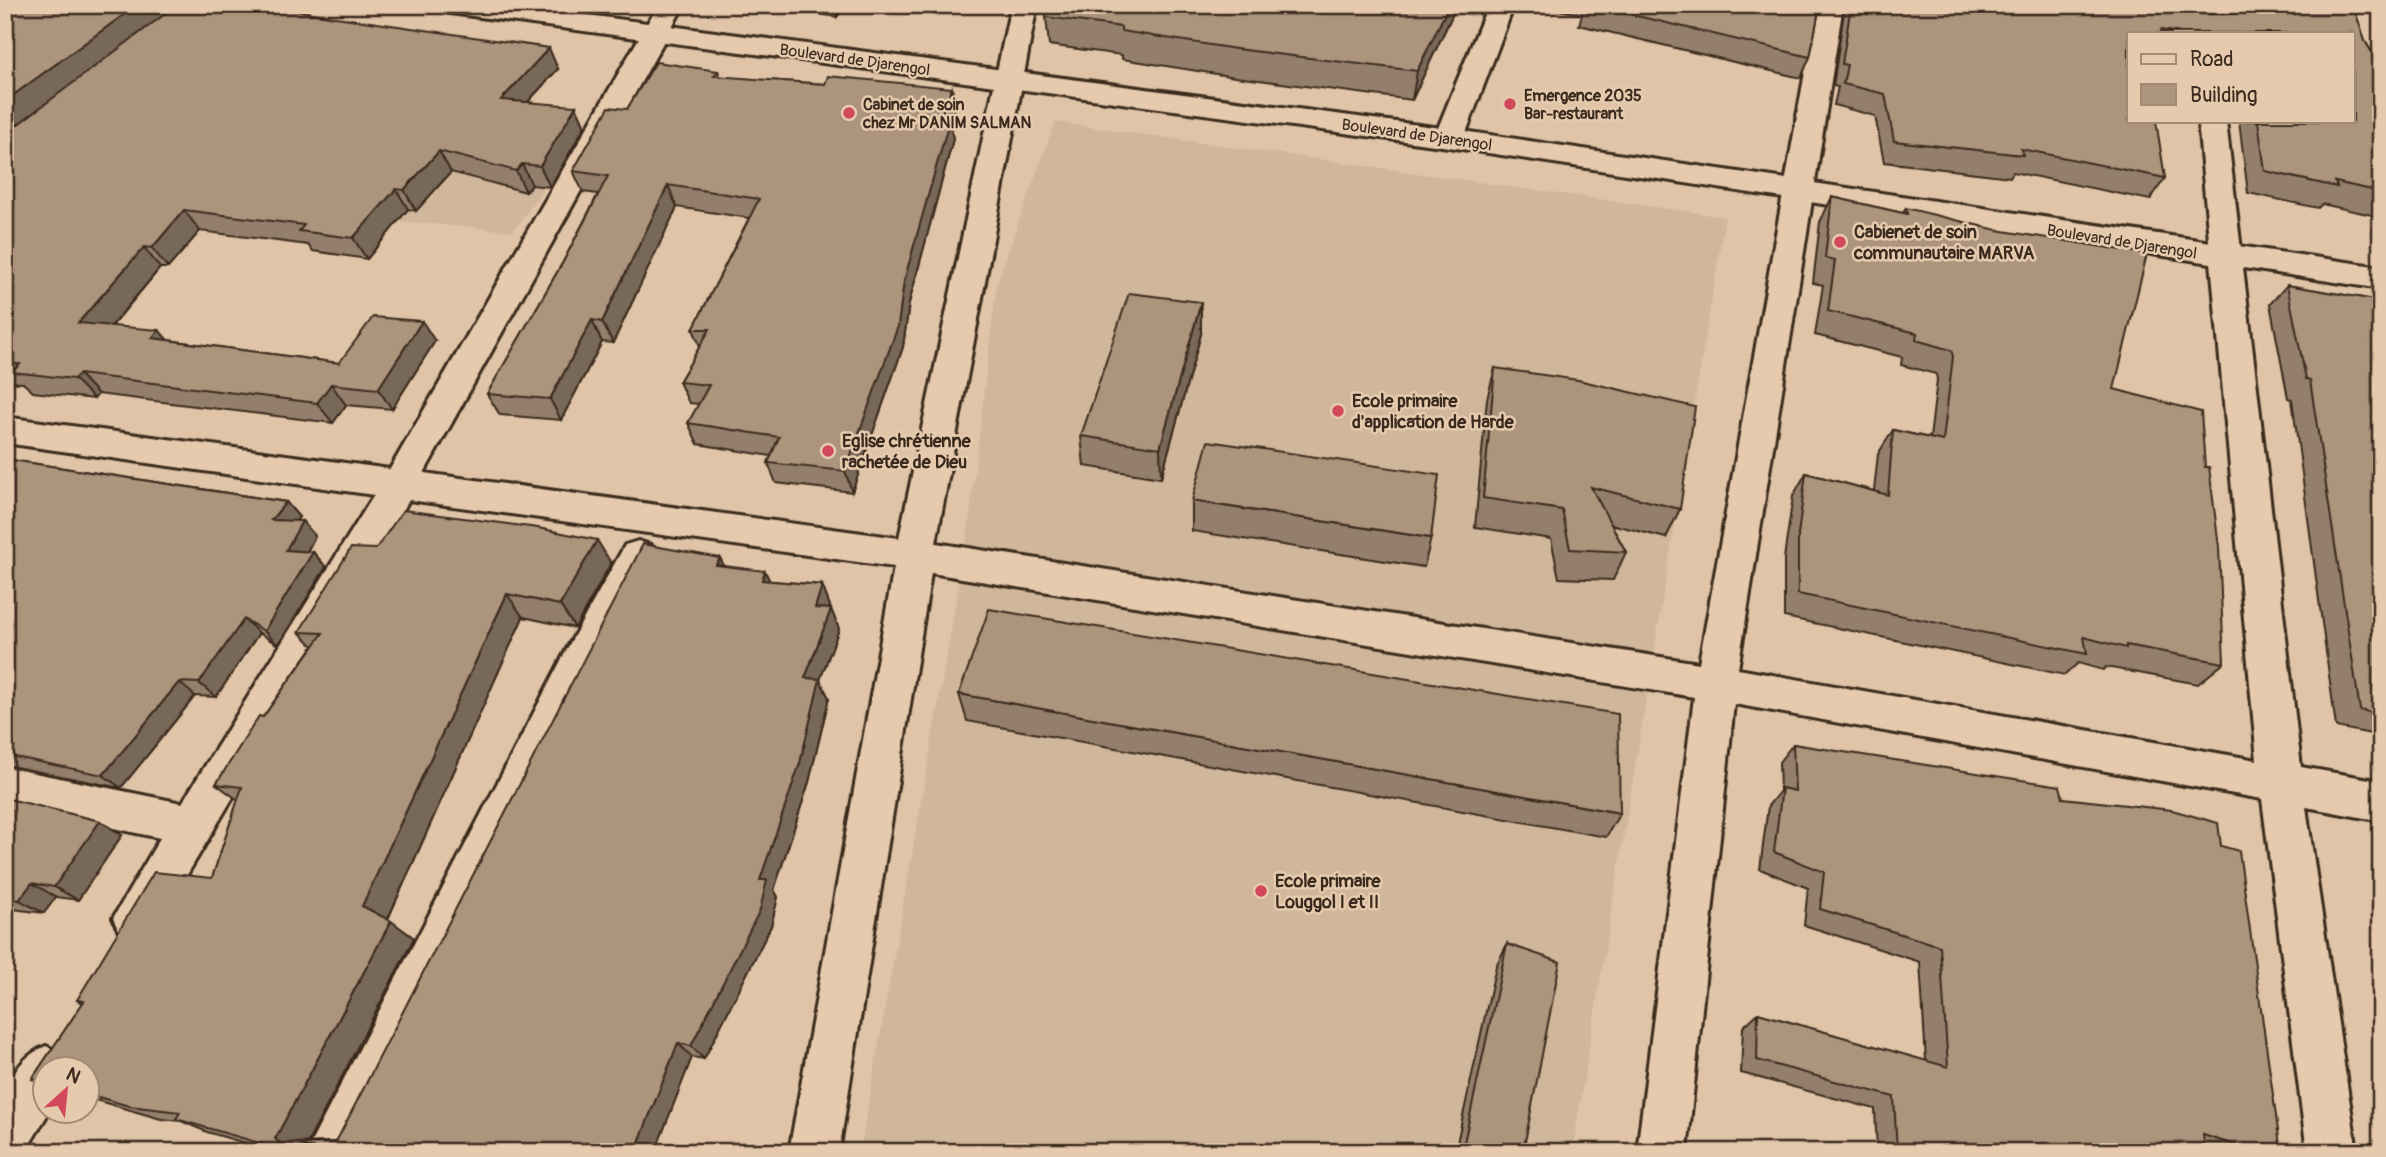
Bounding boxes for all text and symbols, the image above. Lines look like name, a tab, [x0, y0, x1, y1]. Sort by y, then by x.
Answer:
legend	[2127, 32, 2354, 122]
street label: Boulevard de Djarengol	[778, 40, 931, 80]
text: Road	[2190, 46, 2234, 73]
text: Building	[2190, 82, 2257, 109]
place label: Emergence 2035 Bar-restaurant	[1524, 86, 1642, 124]
place label: Cabinet de soin chez Mr DANIM SALMAN	[862, 95, 1031, 133]
marker: Emergence 2035 Bar-restaurant	[1502, 96, 1518, 112]
marker: Cabinet de soin chez Mr DANIM SALMAN	[841, 105, 857, 121]
street label: Boulevard de Djarengol	[1340, 115, 1493, 155]
street label: Boulevard de Djarengol	[2045, 220, 2198, 264]
place label: Cabienet de soin communautaire MARVA	[1853, 221, 2035, 265]
marker: Cabienet de soin communautaire MARVA	[1832, 234, 1848, 250]
place label: Ecole primaire d'application de Harde	[1352, 390, 1515, 434]
marker: Ecole primaire d'application de Harde	[1330, 403, 1346, 419]
place label: Eglise chrétienne rachetée de Dieu	[842, 430, 972, 474]
marker: Eglise chrétienne rachetée de Dieu	[820, 443, 836, 459]
place label: Ecole primaire Louggol I et II	[1275, 870, 1382, 914]
marker: Ecole primaire Louggol I et II	[1253, 883, 1269, 899]
north arrow	[32, 1056, 102, 1126]
text: N	[62, 1062, 85, 1089]

